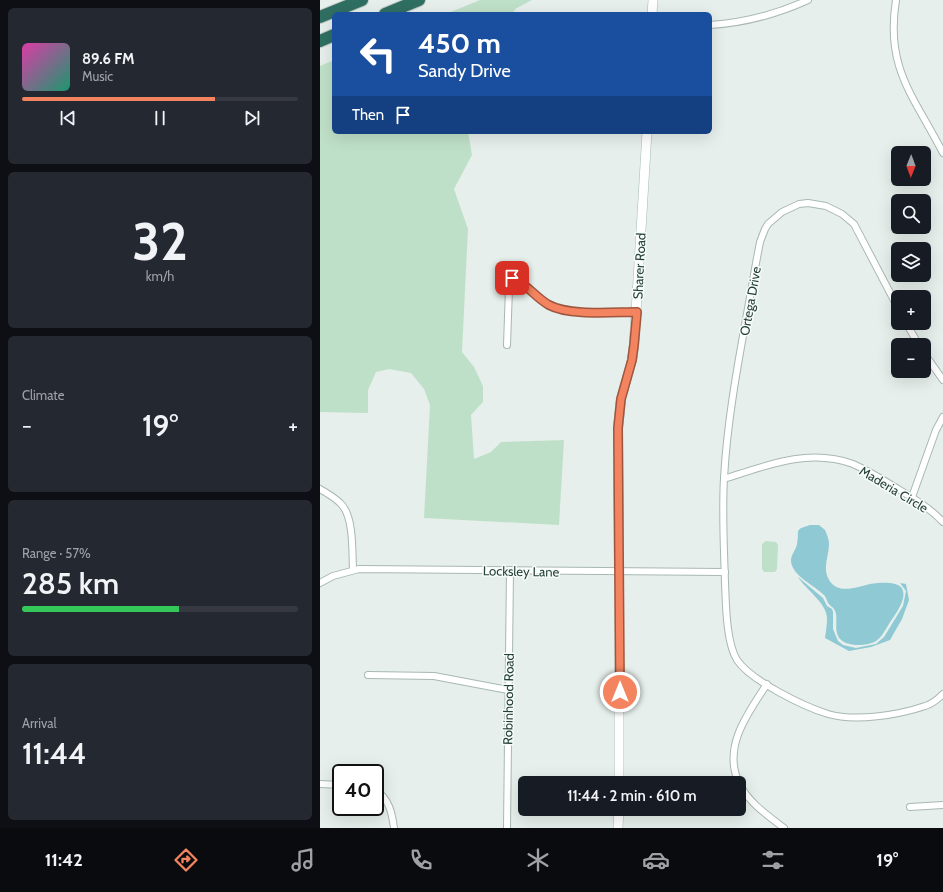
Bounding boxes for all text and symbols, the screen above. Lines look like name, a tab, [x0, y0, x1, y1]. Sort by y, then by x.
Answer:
text: 450 m	[418, 26, 501, 60]
icon: left	[352, 28, 404, 80]
text: 89.6 FM	[82, 50, 135, 68]
text: Sandy Drive	[418, 60, 511, 82]
text: Music	[82, 68, 113, 84]
icon: arrive	[392, 104, 414, 126]
text: Then	[352, 106, 384, 124]
icon: previous	[57, 107, 79, 129]
icon: pause	[149, 107, 171, 129]
icon: next	[241, 107, 263, 129]
north arrow	[891, 146, 931, 186]
map controls	[891, 146, 931, 378]
button: search	[891, 194, 931, 234]
text: 32	[132, 210, 188, 273]
street label: Sharer Road	[629, 232, 649, 300]
button: layers	[891, 242, 931, 282]
pin	[495, 261, 529, 295]
street label: Ortega Drive	[736, 265, 764, 337]
icon: arrive	[501, 267, 523, 289]
text: km/h	[146, 268, 174, 284]
button: +	[891, 290, 931, 330]
button: −	[891, 338, 931, 378]
text: Climate	[22, 387, 64, 403]
text: 19°	[142, 407, 178, 444]
text: −	[22, 412, 32, 439]
text: +	[288, 412, 298, 439]
street label: Maderia Circle	[857, 462, 932, 516]
text: Range · 57%	[22, 545, 91, 561]
street label: Locksley Lane	[483, 562, 560, 580]
text: 285 km	[22, 565, 119, 602]
street label: Robinhood Road	[499, 653, 517, 745]
position arrow	[599, 671, 641, 713]
text: Arrival	[22, 715, 57, 731]
text: 11:44	[22, 735, 86, 772]
speed limit sign: 40	[332, 764, 384, 816]
text: 11:44 · 2 min · 610 m	[567, 787, 697, 805]
icon: directions	[172, 846, 200, 874]
icon: music	[289, 846, 317, 874]
icon: phone	[407, 846, 435, 874]
icon: climate	[524, 846, 552, 874]
icon: car	[642, 846, 670, 874]
icon: filters	[759, 846, 787, 874]
text: 11:42	[45, 849, 83, 871]
text: 19°	[876, 849, 898, 871]

